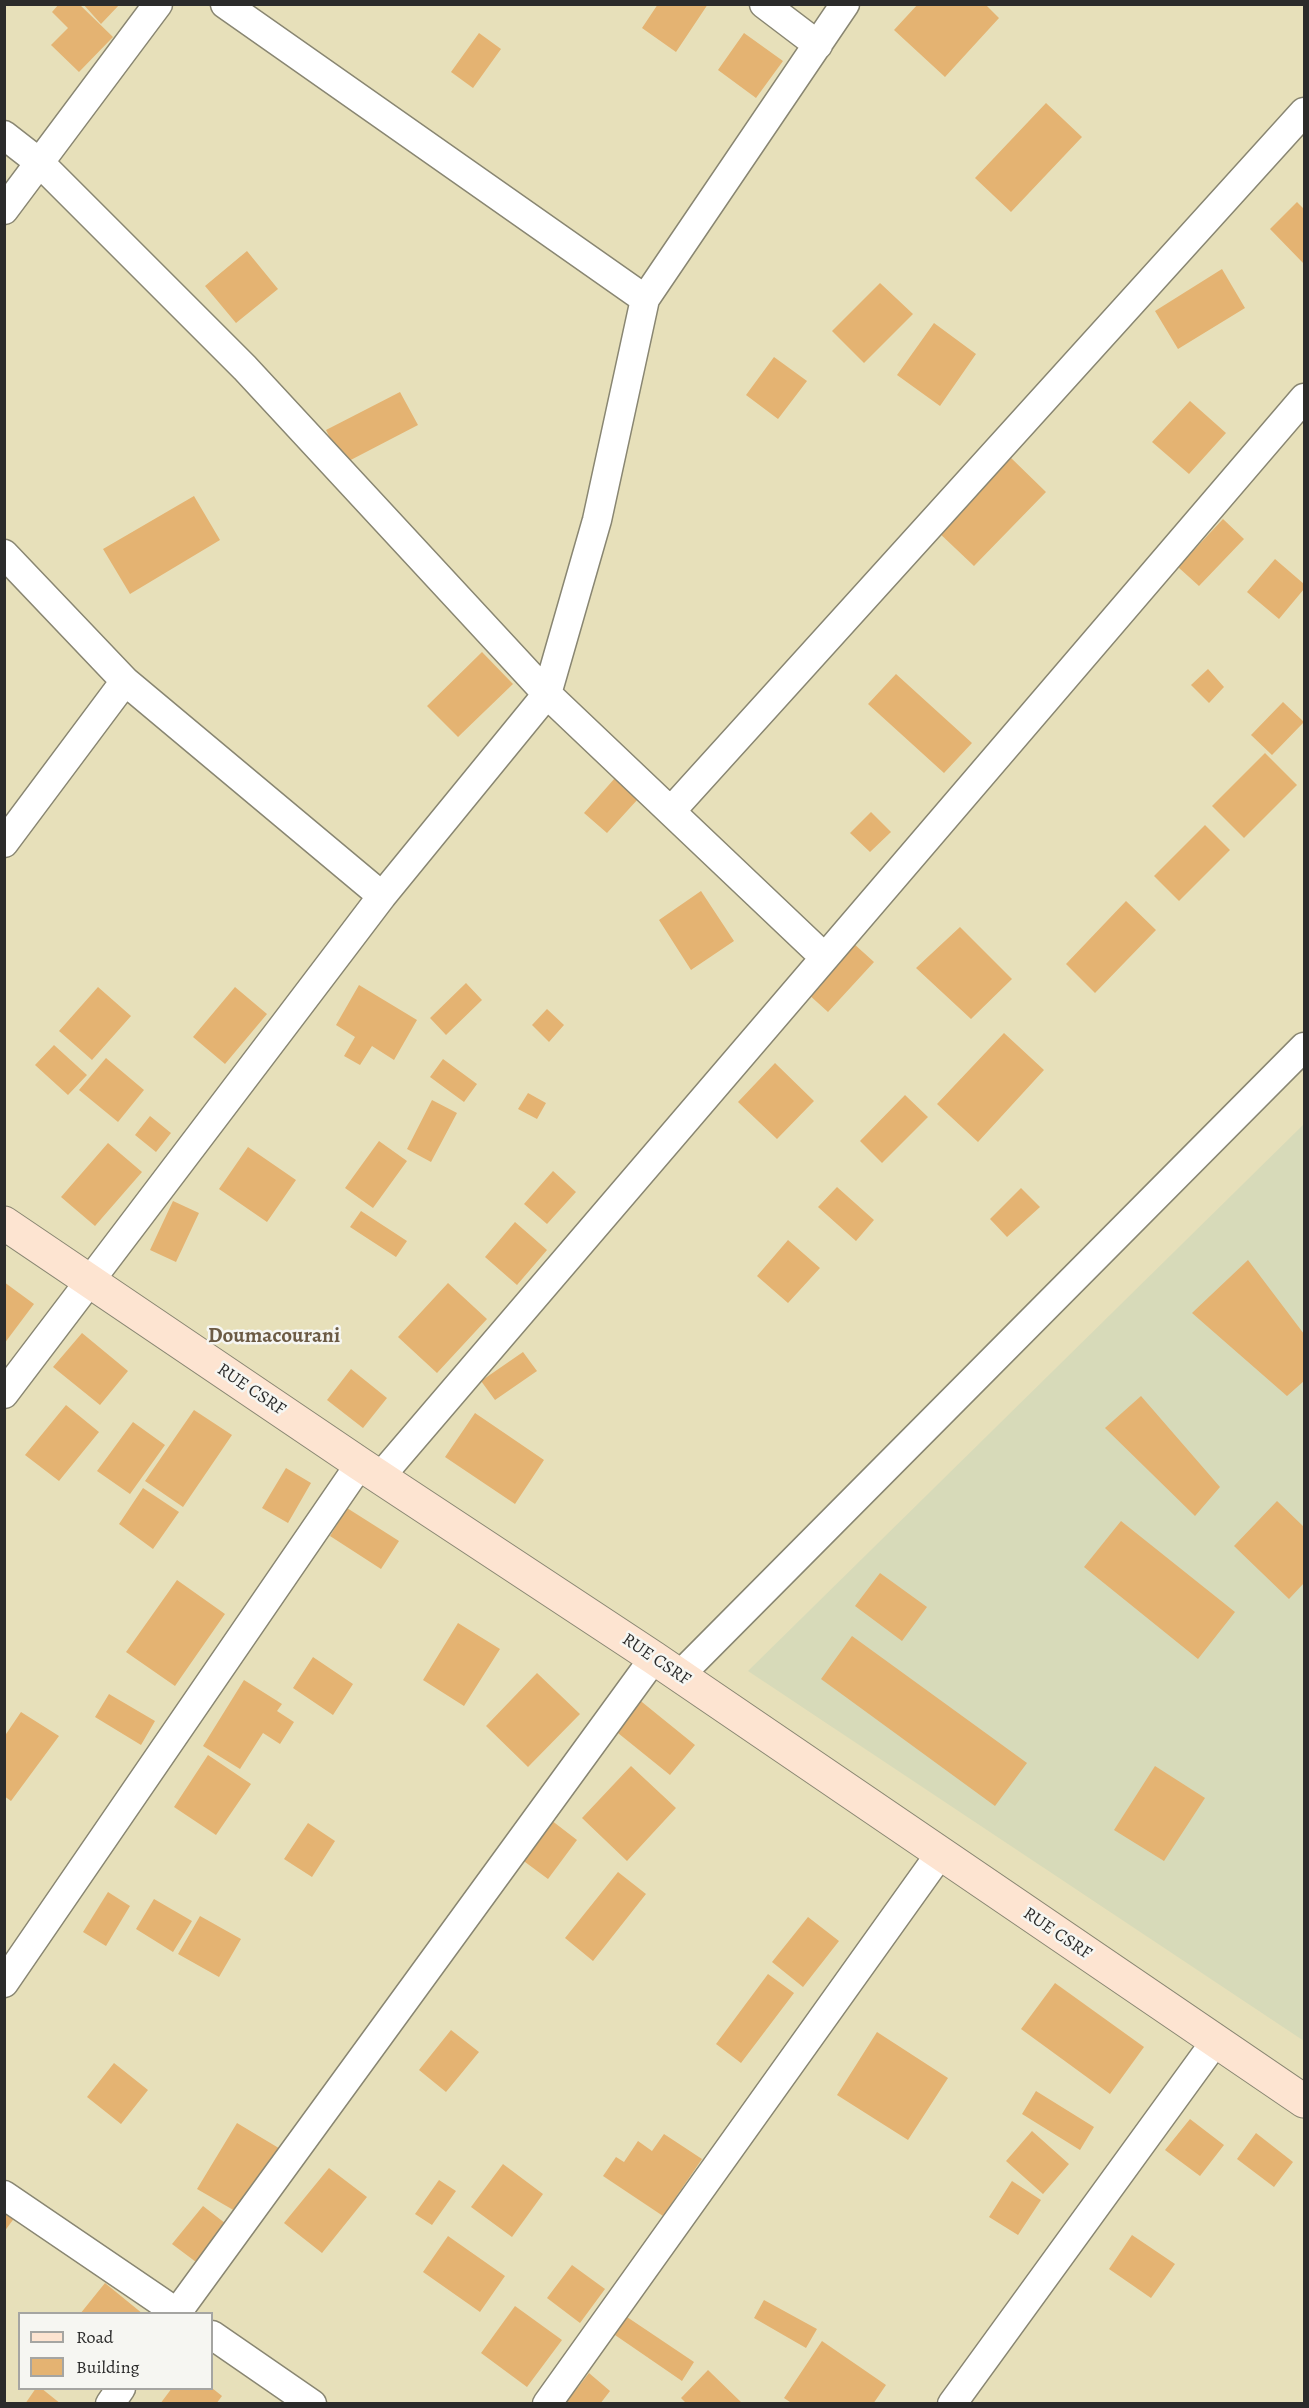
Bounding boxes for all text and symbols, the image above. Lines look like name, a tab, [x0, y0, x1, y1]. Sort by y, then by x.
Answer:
district label: Doumacourani	[208, 1324, 340, 1350]
street label: RUE CSRF	[213, 1359, 289, 1421]
street label: RUE CSRF	[618, 1629, 694, 1691]
street label: RUE CSRF	[1019, 1903, 1095, 1965]
legend	[18, 2312, 213, 2390]
text: Road	[76, 2325, 113, 2349]
text: Building	[76, 2355, 140, 2379]

